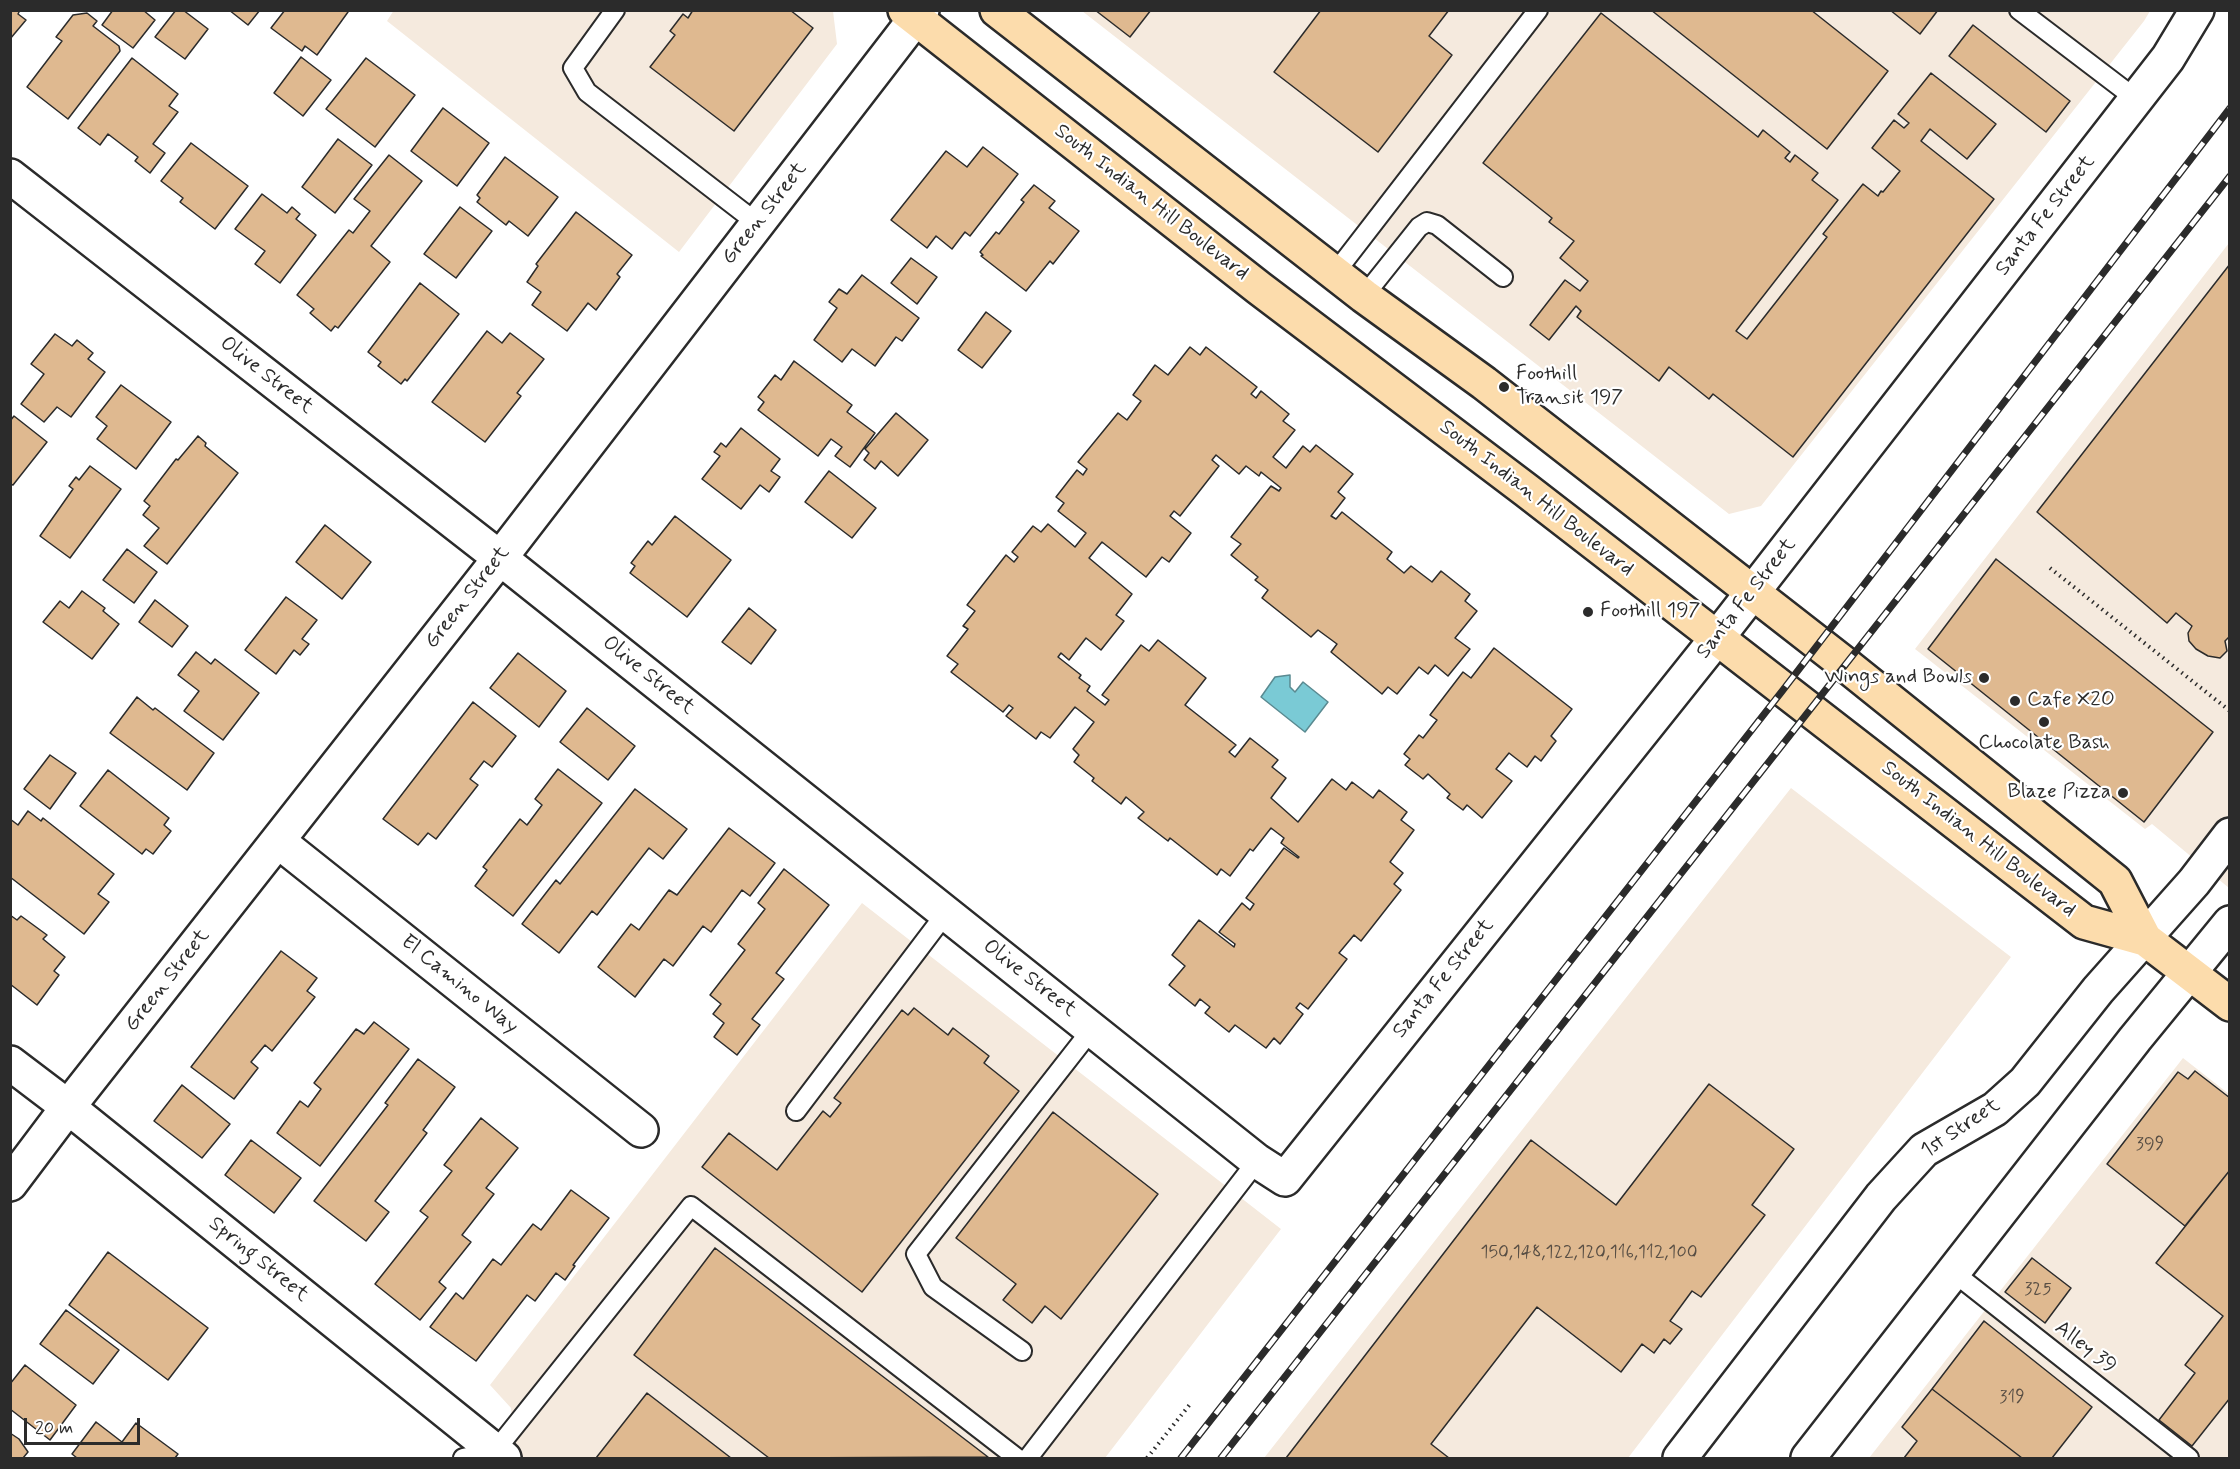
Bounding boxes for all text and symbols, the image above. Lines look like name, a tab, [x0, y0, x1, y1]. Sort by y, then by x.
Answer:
street label: South Indian Hill Boulevard	[1049, 119, 1253, 287]
street label: Santa Fe Street	[1991, 151, 2101, 281]
street label: Green Street	[717, 158, 813, 270]
street label: Olive Street	[214, 332, 318, 420]
place label: Foothill Transit 197	[1516, 362, 1623, 412]
marker: Foothill Transit 197	[1497, 380, 1511, 394]
street label: South Indian Hill Boulevard	[1434, 415, 1638, 583]
street label: Santa Fe Street	[1692, 534, 1802, 664]
street label: Green Street	[420, 542, 516, 654]
place label: Foothill 197	[1600, 599, 1700, 625]
marker: Foothill 197	[1581, 605, 1595, 619]
street label: Olive Street	[597, 631, 699, 721]
place label: Wings and Bowls	[1824, 665, 1972, 691]
marker: Wings and Bowls	[1977, 671, 1991, 685]
place label: Cafe X2O	[2027, 688, 2115, 714]
marker: Cafe X2O	[2008, 694, 2022, 708]
marker: Chocolate Bash	[2037, 715, 2051, 729]
place label: Chocolate Bash	[1978, 731, 2110, 757]
street label: South Indian Hill Boulevard	[1876, 756, 2080, 924]
place label: Blaze Pizza	[2007, 780, 2111, 806]
marker: Blaze Pizza	[2116, 786, 2130, 800]
street label: Santa Fe Street	[1388, 914, 1500, 1044]
street label: Green Street	[120, 925, 216, 1037]
street label: El Camino Way	[395, 930, 523, 1040]
street label: Olive Street	[977, 935, 1081, 1023]
street label: 1st Street	[1917, 1093, 2005, 1165]
house number: 399	[2136, 1134, 2164, 1156]
street label: Spring Street	[203, 1212, 313, 1308]
house number: 150,148,122,120,116,112,100	[1480, 1242, 1698, 1264]
house number: 325	[2024, 1279, 2052, 1301]
street label: Alley 39	[2049, 1316, 2121, 1380]
house number: 319	[1999, 1387, 2025, 1409]
scale bar	[27, 1406, 142, 1444]
text: 20 m	[35, 1416, 73, 1440]

